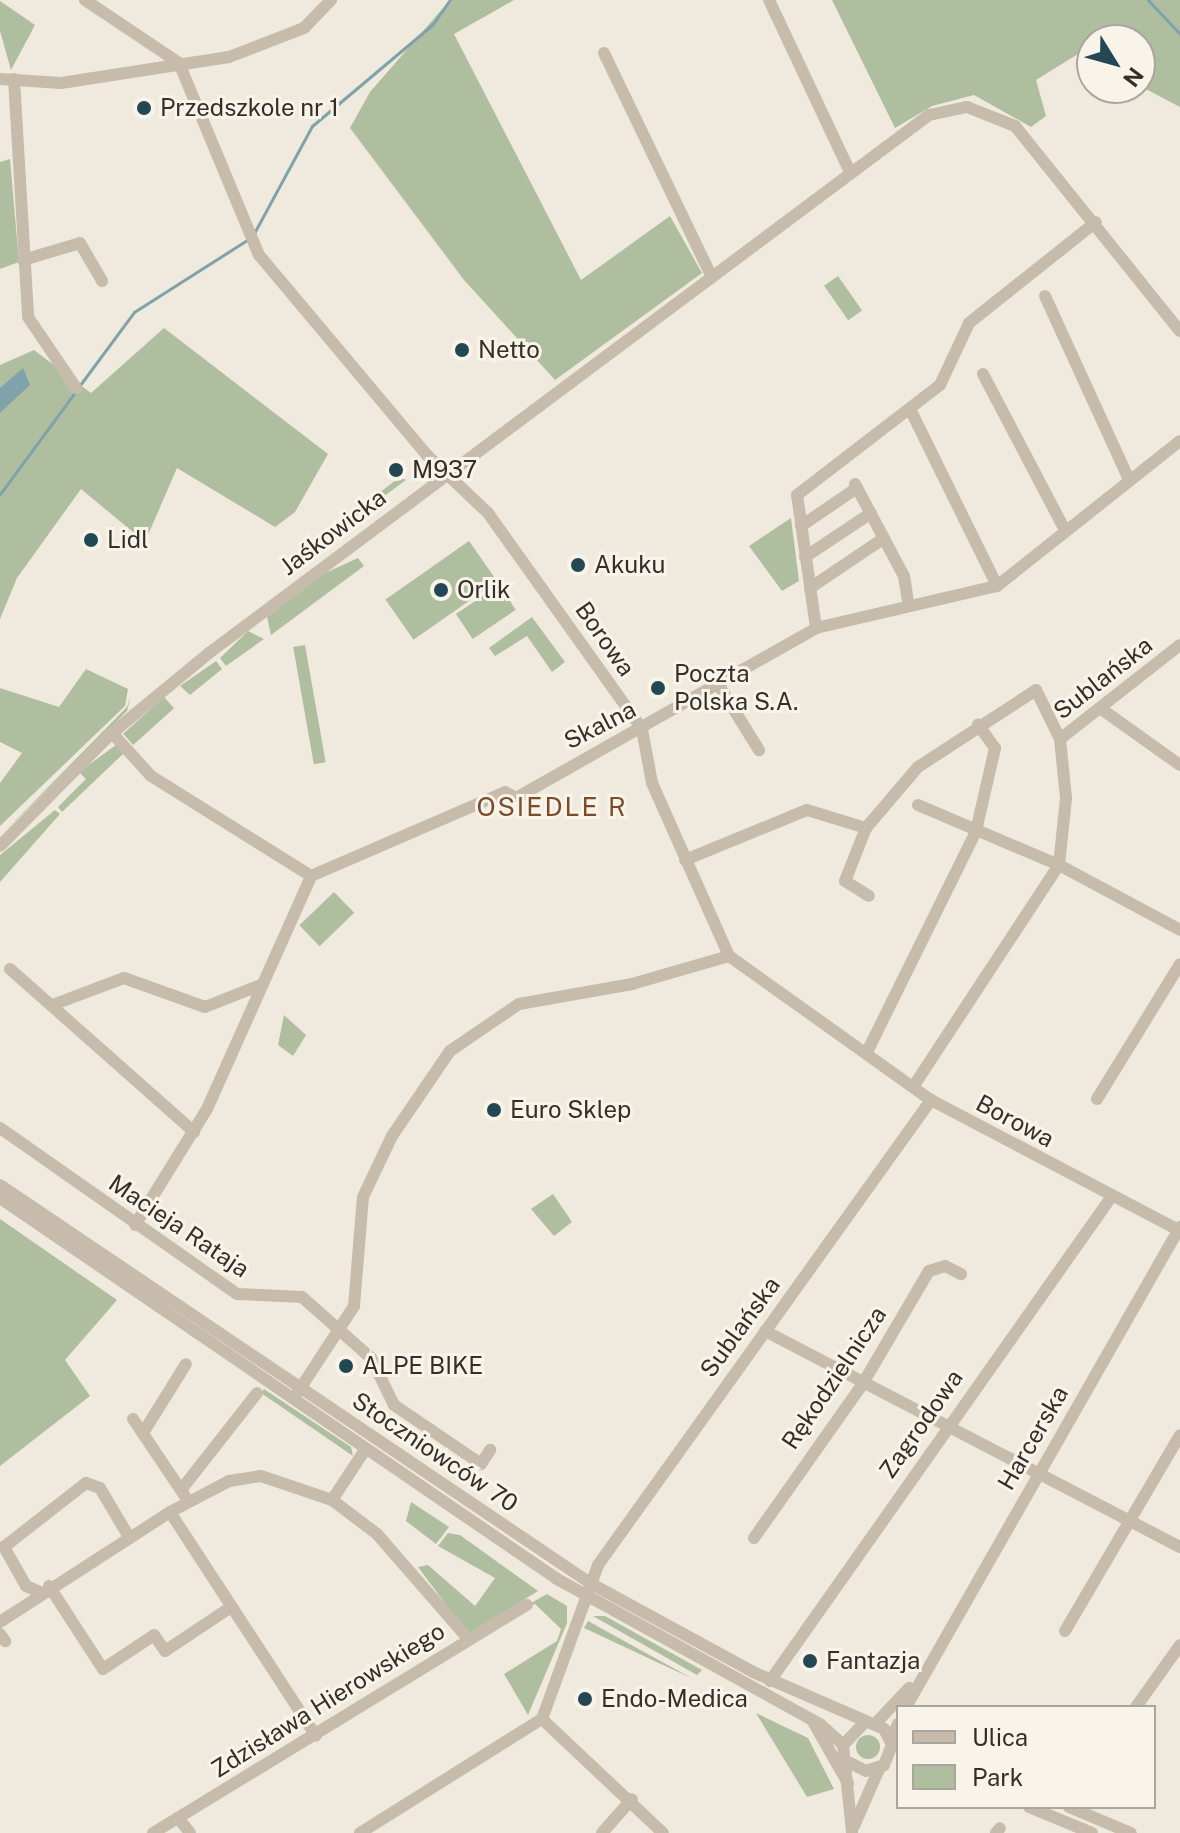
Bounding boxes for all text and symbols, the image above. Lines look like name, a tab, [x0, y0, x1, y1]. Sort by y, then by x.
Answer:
north arrow	[1076, 24, 1156, 104]
text: N	[1118, 63, 1149, 92]
place label: Przedszkole nr 1	[160, 94, 339, 122]
marker: Przedszkole nr 1	[135, 99, 153, 117]
place label: Netto	[478, 336, 540, 364]
marker: Netto	[453, 341, 471, 359]
place label: M937	[412, 456, 477, 484]
marker: M937	[387, 461, 405, 479]
street label: Jaśkowicka	[274, 483, 392, 581]
place label: Lidl	[107, 526, 149, 554]
marker: Lidl	[82, 531, 100, 549]
place label: Akuku	[594, 551, 665, 579]
marker: Akuku	[569, 556, 587, 574]
place label: Orlik	[457, 576, 511, 604]
marker: Orlik	[432, 581, 450, 599]
street label: Borowa	[569, 596, 641, 682]
street label: Sublańska	[1048, 631, 1158, 725]
place label: Poczta Polska S.A.	[674, 660, 798, 716]
marker: Poczta Polska S.A.	[649, 679, 667, 697]
street label: Skalna	[559, 695, 641, 755]
district label: OSIEDLE R	[476, 791, 628, 823]
street label: Borowa	[971, 1089, 1059, 1153]
place label: Euro Sklep	[510, 1096, 632, 1124]
marker: Euro Sklep	[485, 1101, 503, 1119]
street label: Macieja Rataja	[103, 1168, 255, 1284]
street label: Sublańska	[694, 1271, 786, 1383]
street label: Rękodzielnicza	[776, 1301, 892, 1455]
place label: ALPE BIKE	[362, 1352, 483, 1380]
marker: ALPE BIKE	[337, 1357, 355, 1375]
street label: Zagrodowa	[873, 1364, 969, 1484]
street label: Harcerska	[992, 1381, 1074, 1495]
street label: Stoczniowców 70	[347, 1386, 523, 1518]
street label: Zdzisława Hierowskiego	[206, 1616, 450, 1784]
place label: Fantazja	[826, 1647, 920, 1675]
marker: Fantazja	[801, 1652, 819, 1670]
place label: Endo-Medica	[601, 1685, 748, 1713]
marker: Endo-Medica	[576, 1690, 594, 1708]
legend	[896, 1705, 1156, 1809]
text: Ulica	[972, 1723, 1028, 1751]
text: Park	[972, 1763, 1023, 1791]

